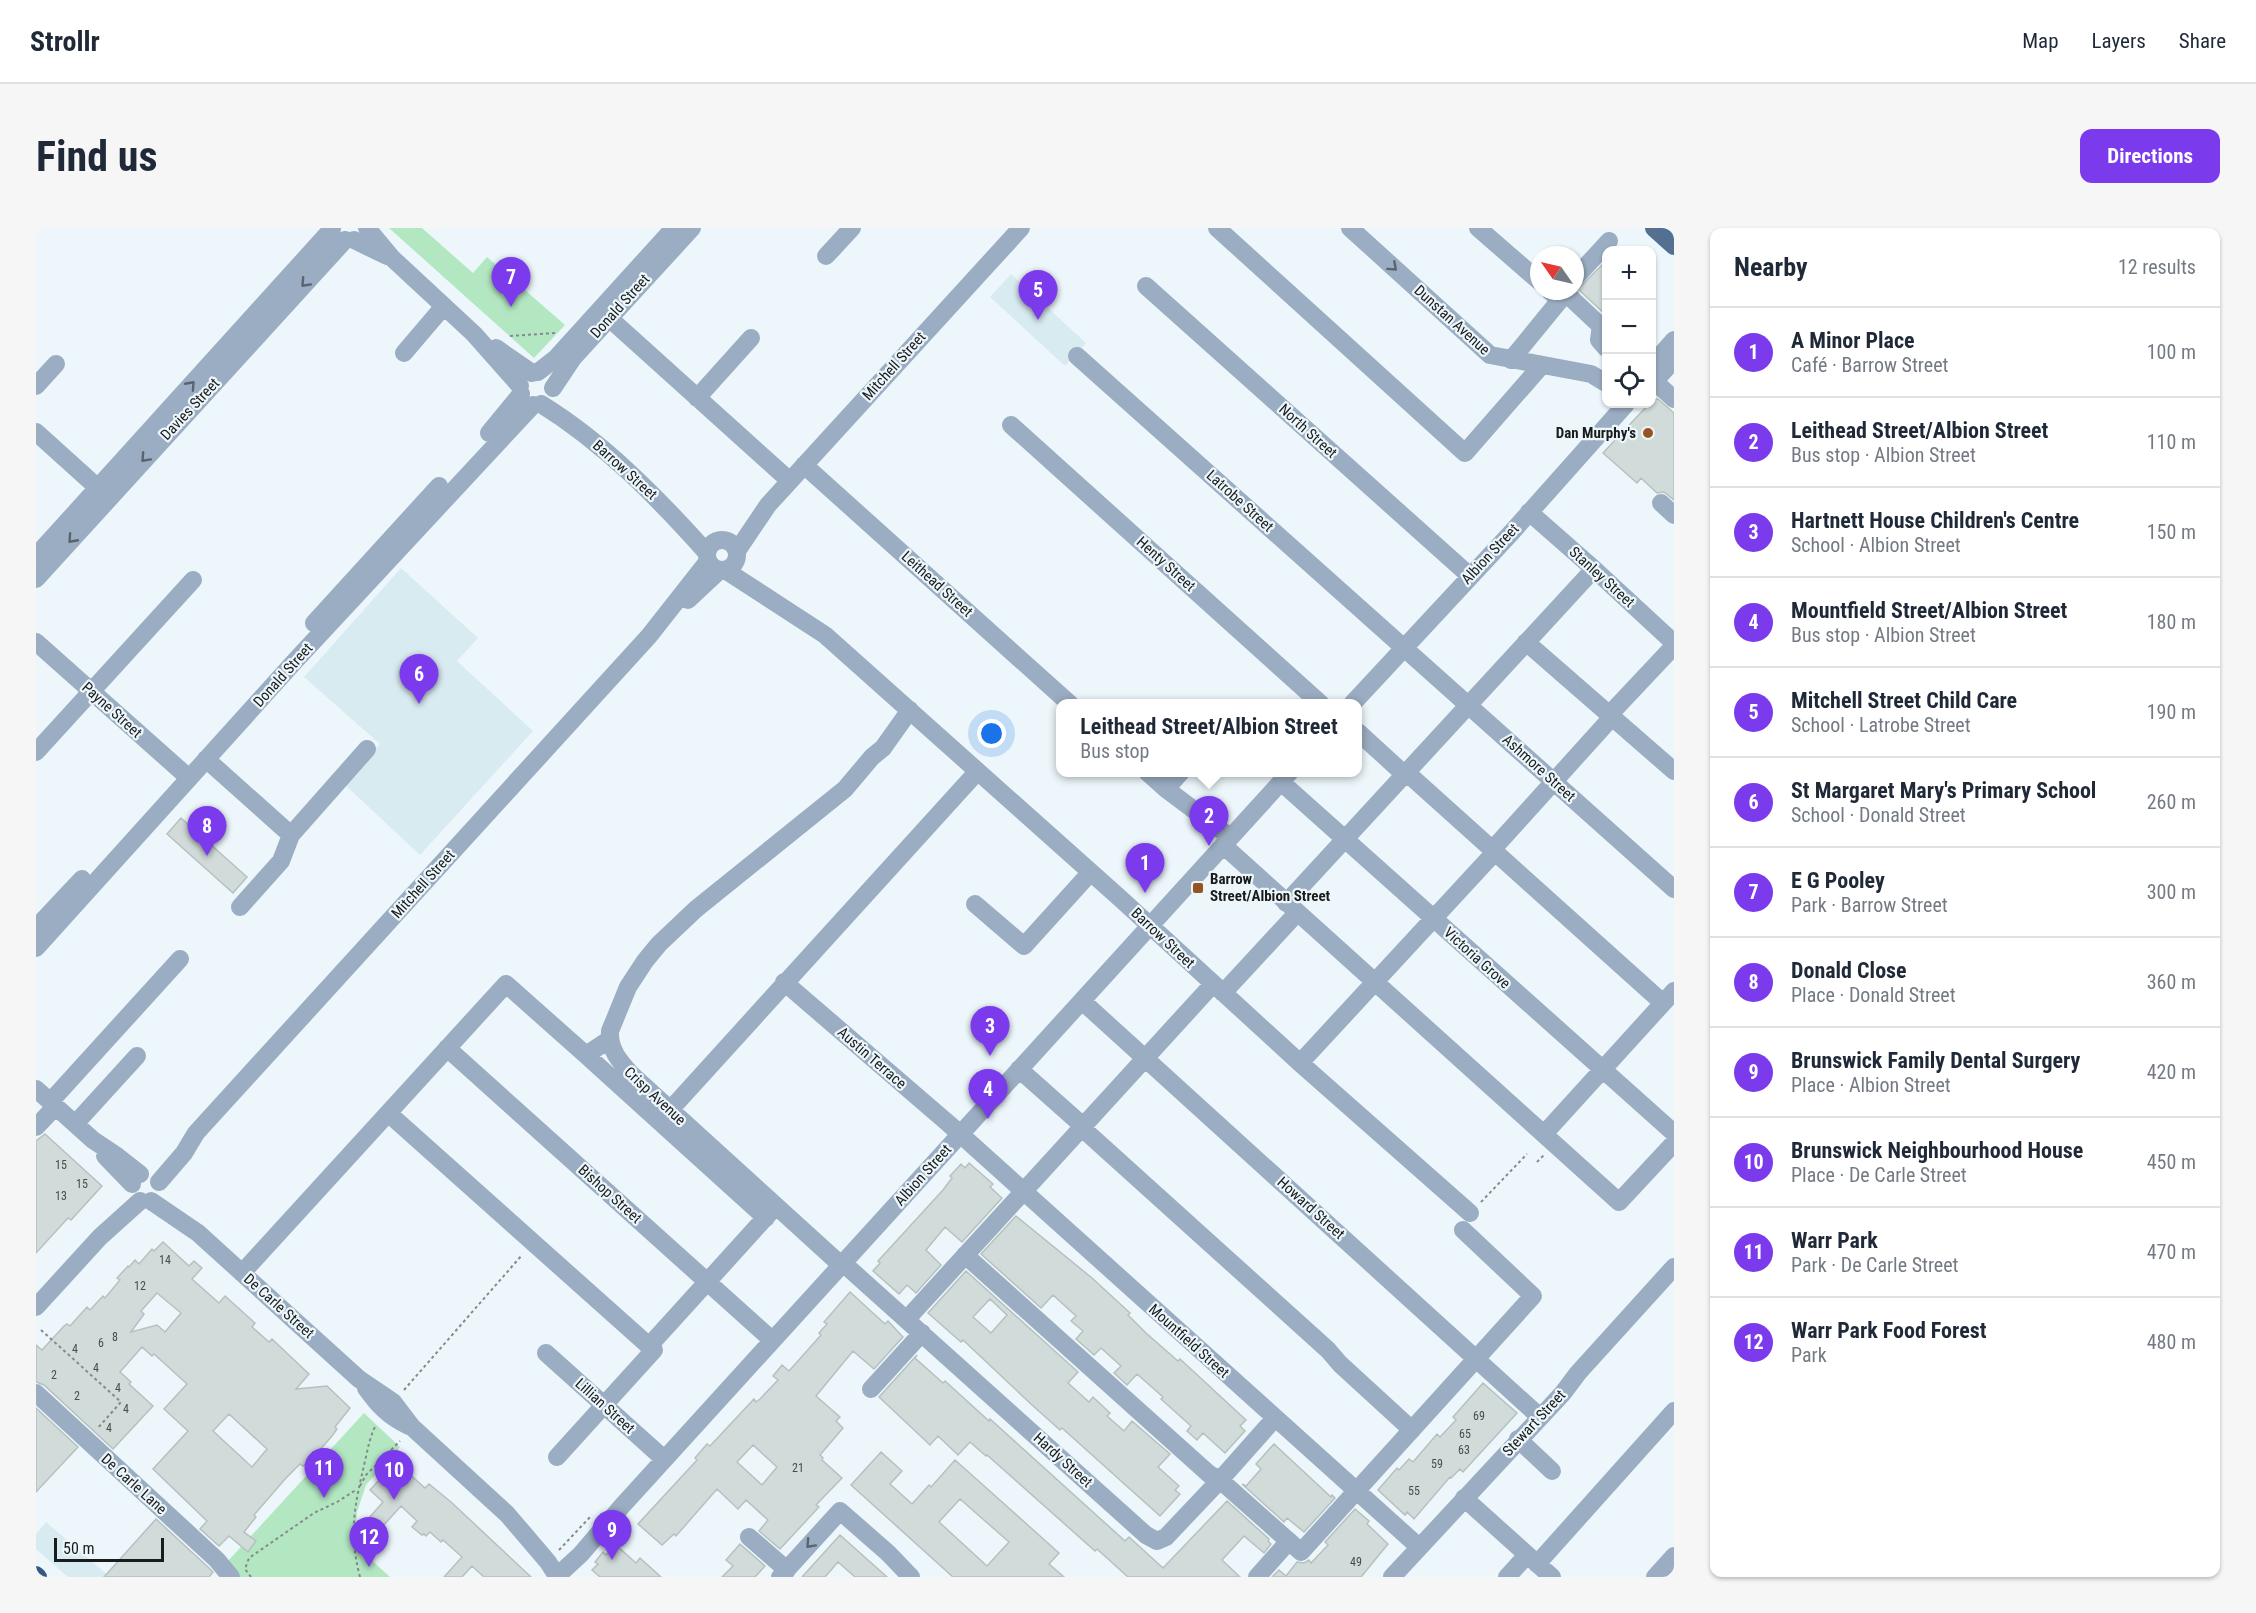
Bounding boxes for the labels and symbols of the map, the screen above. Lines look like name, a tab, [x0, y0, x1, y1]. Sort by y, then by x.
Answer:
north arrow	[1530, 246, 1584, 300]
pin: 7	[492, 257, 530, 307]
one-way arrow	[1387, 260, 1397, 271]
street label: Donald Street	[587, 270, 653, 342]
pin: 5	[1018, 270, 1058, 320]
one-way arrow	[301, 277, 312, 287]
street label: Dunstan Avenue	[1411, 281, 1493, 359]
street label: Mitchell Street	[859, 328, 929, 404]
street label: Davies Street	[157, 374, 223, 444]
one-way arrow	[184, 381, 195, 391]
street label: North Street	[1275, 400, 1341, 462]
place label: Dan Murphy's	[1556, 424, 1636, 442]
marker: Dan Murphy's	[1641, 426, 1655, 440]
street label: Barrow Street	[589, 436, 661, 504]
one-way arrow	[141, 451, 152, 462]
street label: Latrobe Street	[1203, 466, 1277, 536]
street label: Albion Street	[1457, 520, 1523, 588]
one-way arrow	[68, 532, 79, 542]
street label: Henty Street	[1133, 533, 1199, 595]
street label: Stanley Street	[1566, 543, 1638, 611]
street label: Leithead Street	[898, 547, 976, 621]
street label: Donald Street	[250, 639, 316, 711]
pin: 6	[400, 654, 439, 704]
street label: Payne Street	[78, 678, 146, 742]
your location	[977, 719, 1006, 748]
street label: Ashmore Street	[1499, 731, 1579, 805]
pin: 2	[1190, 796, 1228, 846]
pin: 8	[188, 806, 226, 856]
pin: 1	[1126, 844, 1164, 893]
street label: Mitchell Street	[388, 846, 458, 922]
place label: Barrow Street/Albion Street	[1210, 870, 1331, 905]
marker: Barrow Street/Albion Street	[1191, 881, 1205, 895]
street label: Barrow Street	[1128, 904, 1198, 972]
street label: Victoria Grove	[1440, 923, 1514, 993]
pin: 3	[970, 1006, 1010, 1056]
street label: Austin Terrace	[834, 1023, 910, 1093]
street label: Crisp Avenue	[621, 1063, 689, 1129]
pin: 4	[968, 1070, 1008, 1119]
street label: Albion Street	[891, 1141, 955, 1209]
house number: 15	[55, 1158, 67, 1172]
street label: Bishop Street	[575, 1161, 645, 1227]
street label: Howard Street	[1274, 1173, 1348, 1243]
house number: 15	[76, 1177, 88, 1191]
house number: 13	[55, 1189, 67, 1203]
house number: 14	[159, 1253, 171, 1267]
street label: De Carle Street	[240, 1270, 318, 1342]
house number: 12	[134, 1279, 146, 1293]
street label: Mountfield Street	[1145, 1300, 1233, 1382]
house number: 8	[112, 1330, 118, 1344]
house number: 6	[98, 1336, 104, 1350]
house number: 4	[72, 1342, 78, 1356]
house number: 4	[93, 1361, 99, 1375]
house number: 2	[51, 1368, 57, 1382]
street label: Lillian Street	[571, 1375, 639, 1437]
house number: 4	[115, 1381, 121, 1395]
street label: Stewart Street	[1499, 1386, 1569, 1460]
house number: 2	[74, 1389, 80, 1403]
house number: 4	[123, 1402, 129, 1416]
house number: 69	[1473, 1409, 1485, 1423]
house number: 4	[106, 1421, 112, 1435]
house number: 65	[1459, 1427, 1471, 1441]
street label: Hardy Street	[1030, 1429, 1096, 1491]
house number: 63	[1458, 1443, 1470, 1457]
pin: 11	[304, 1448, 344, 1498]
street label: De Carle Lane	[98, 1450, 170, 1518]
pin: 10	[374, 1450, 414, 1500]
house number: 59	[1431, 1457, 1443, 1471]
house number: 21	[792, 1461, 804, 1475]
house number: 55	[1408, 1484, 1420, 1498]
pin: 9	[592, 1510, 632, 1560]
pin: 12	[350, 1518, 388, 1567]
scale bar	[54, 1535, 164, 1562]
one-way arrow	[806, 1537, 817, 1548]
house number: 49	[1350, 1555, 1362, 1569]

